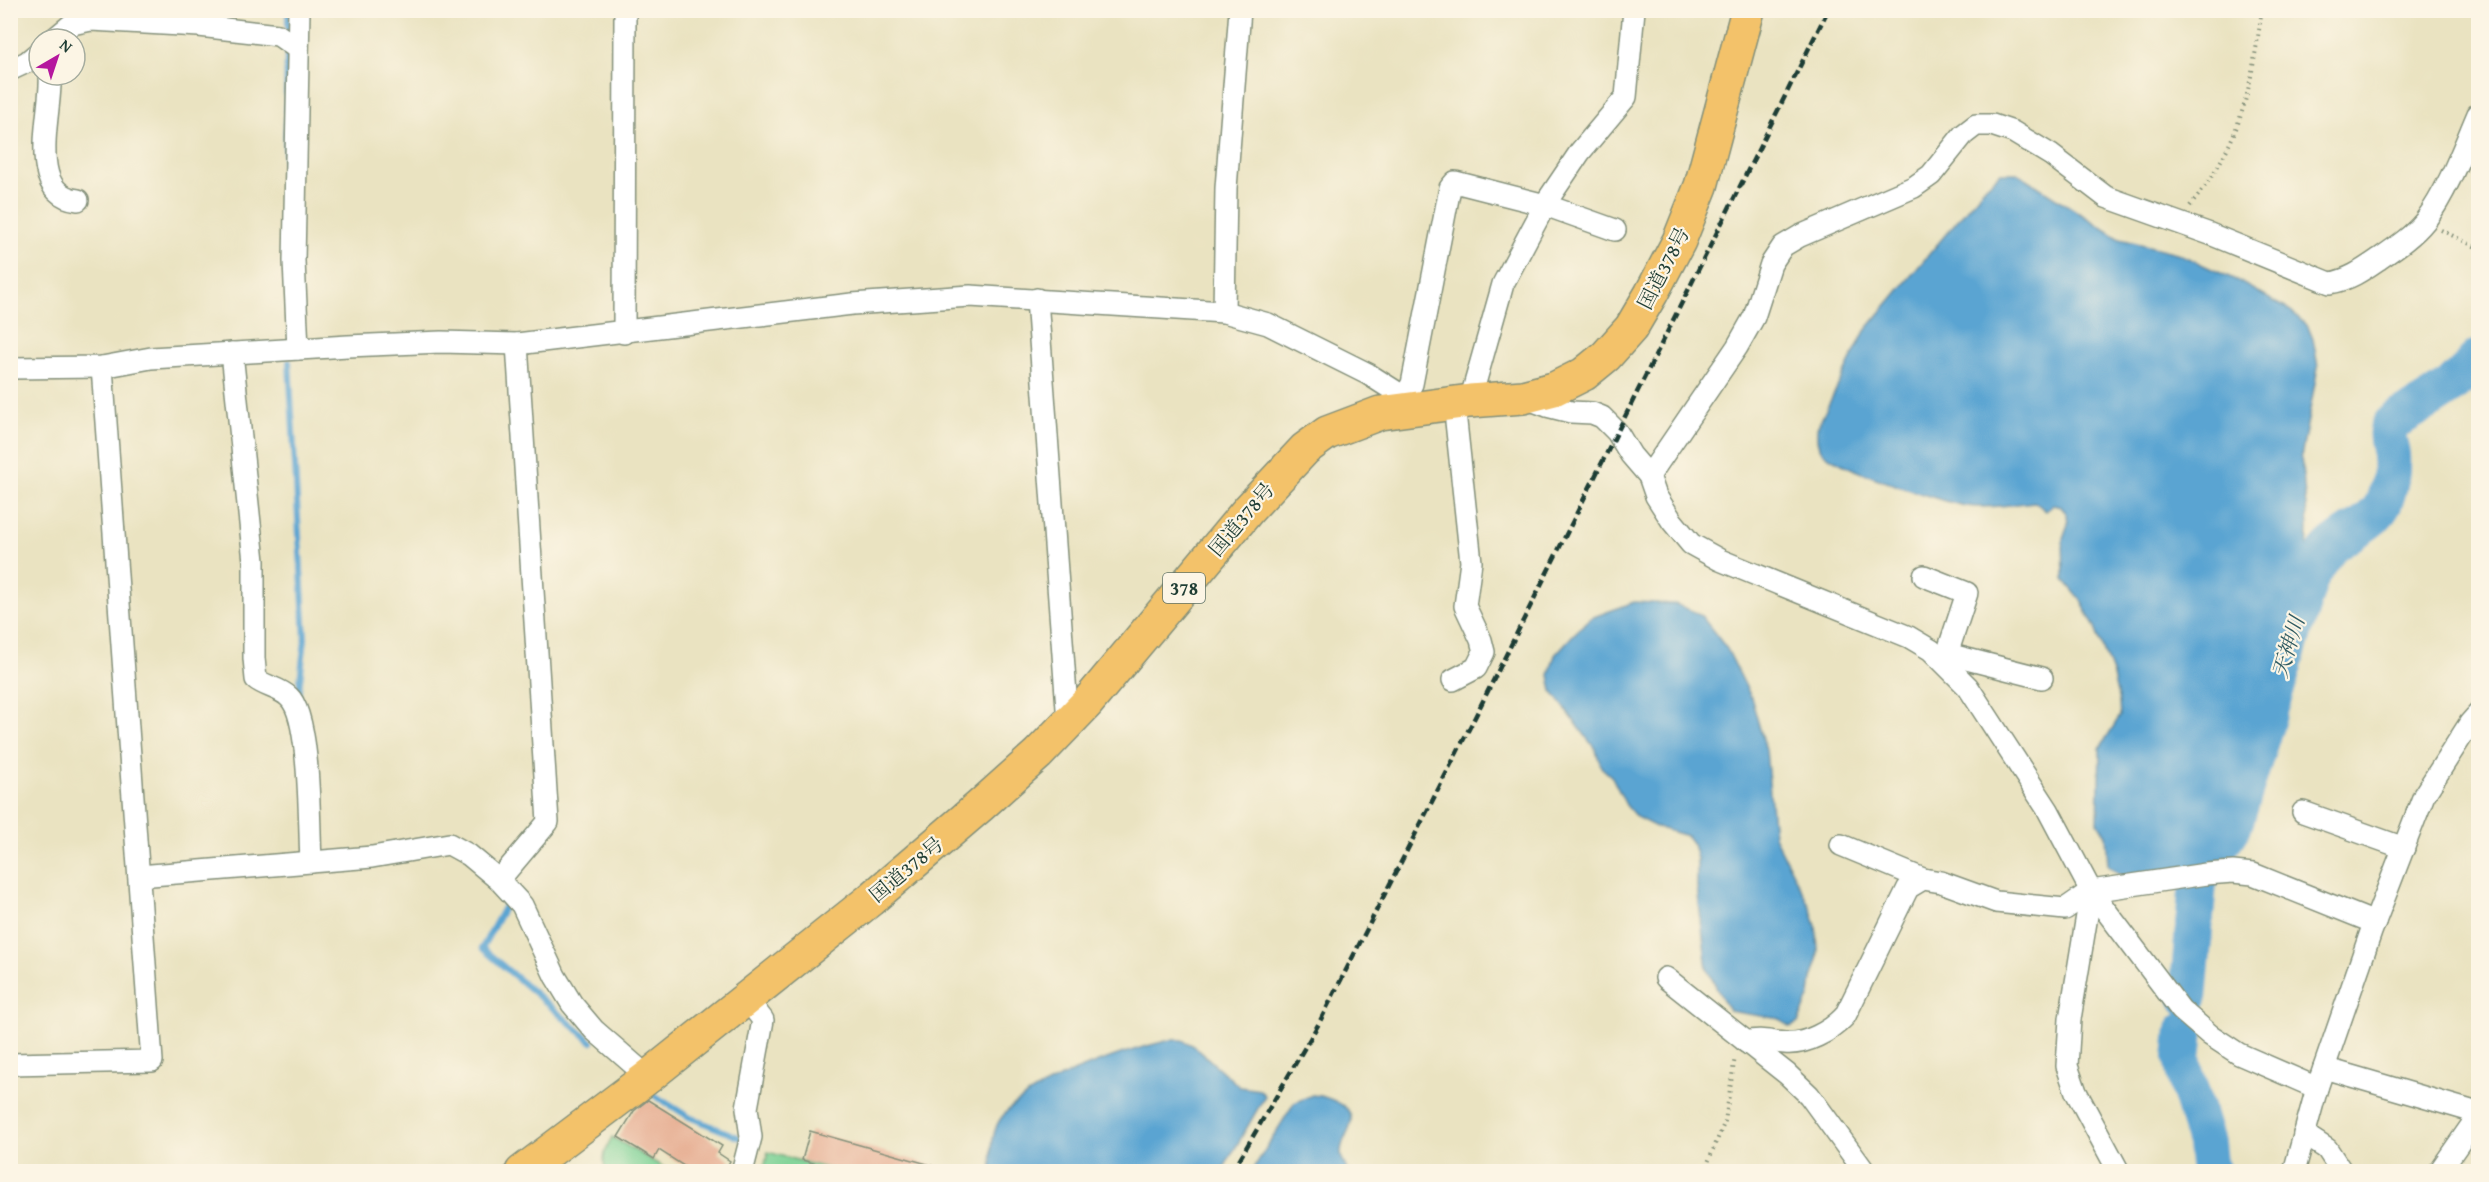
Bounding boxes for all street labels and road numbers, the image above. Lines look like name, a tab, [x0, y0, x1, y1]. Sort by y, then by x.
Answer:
street label: 国道378号	[1630, 222, 1696, 314]
street label: 国道378号	[1201, 476, 1281, 562]
road number: 378	[1163, 573, 1205, 603]
street label: 国道378号	[863, 829, 949, 909]

